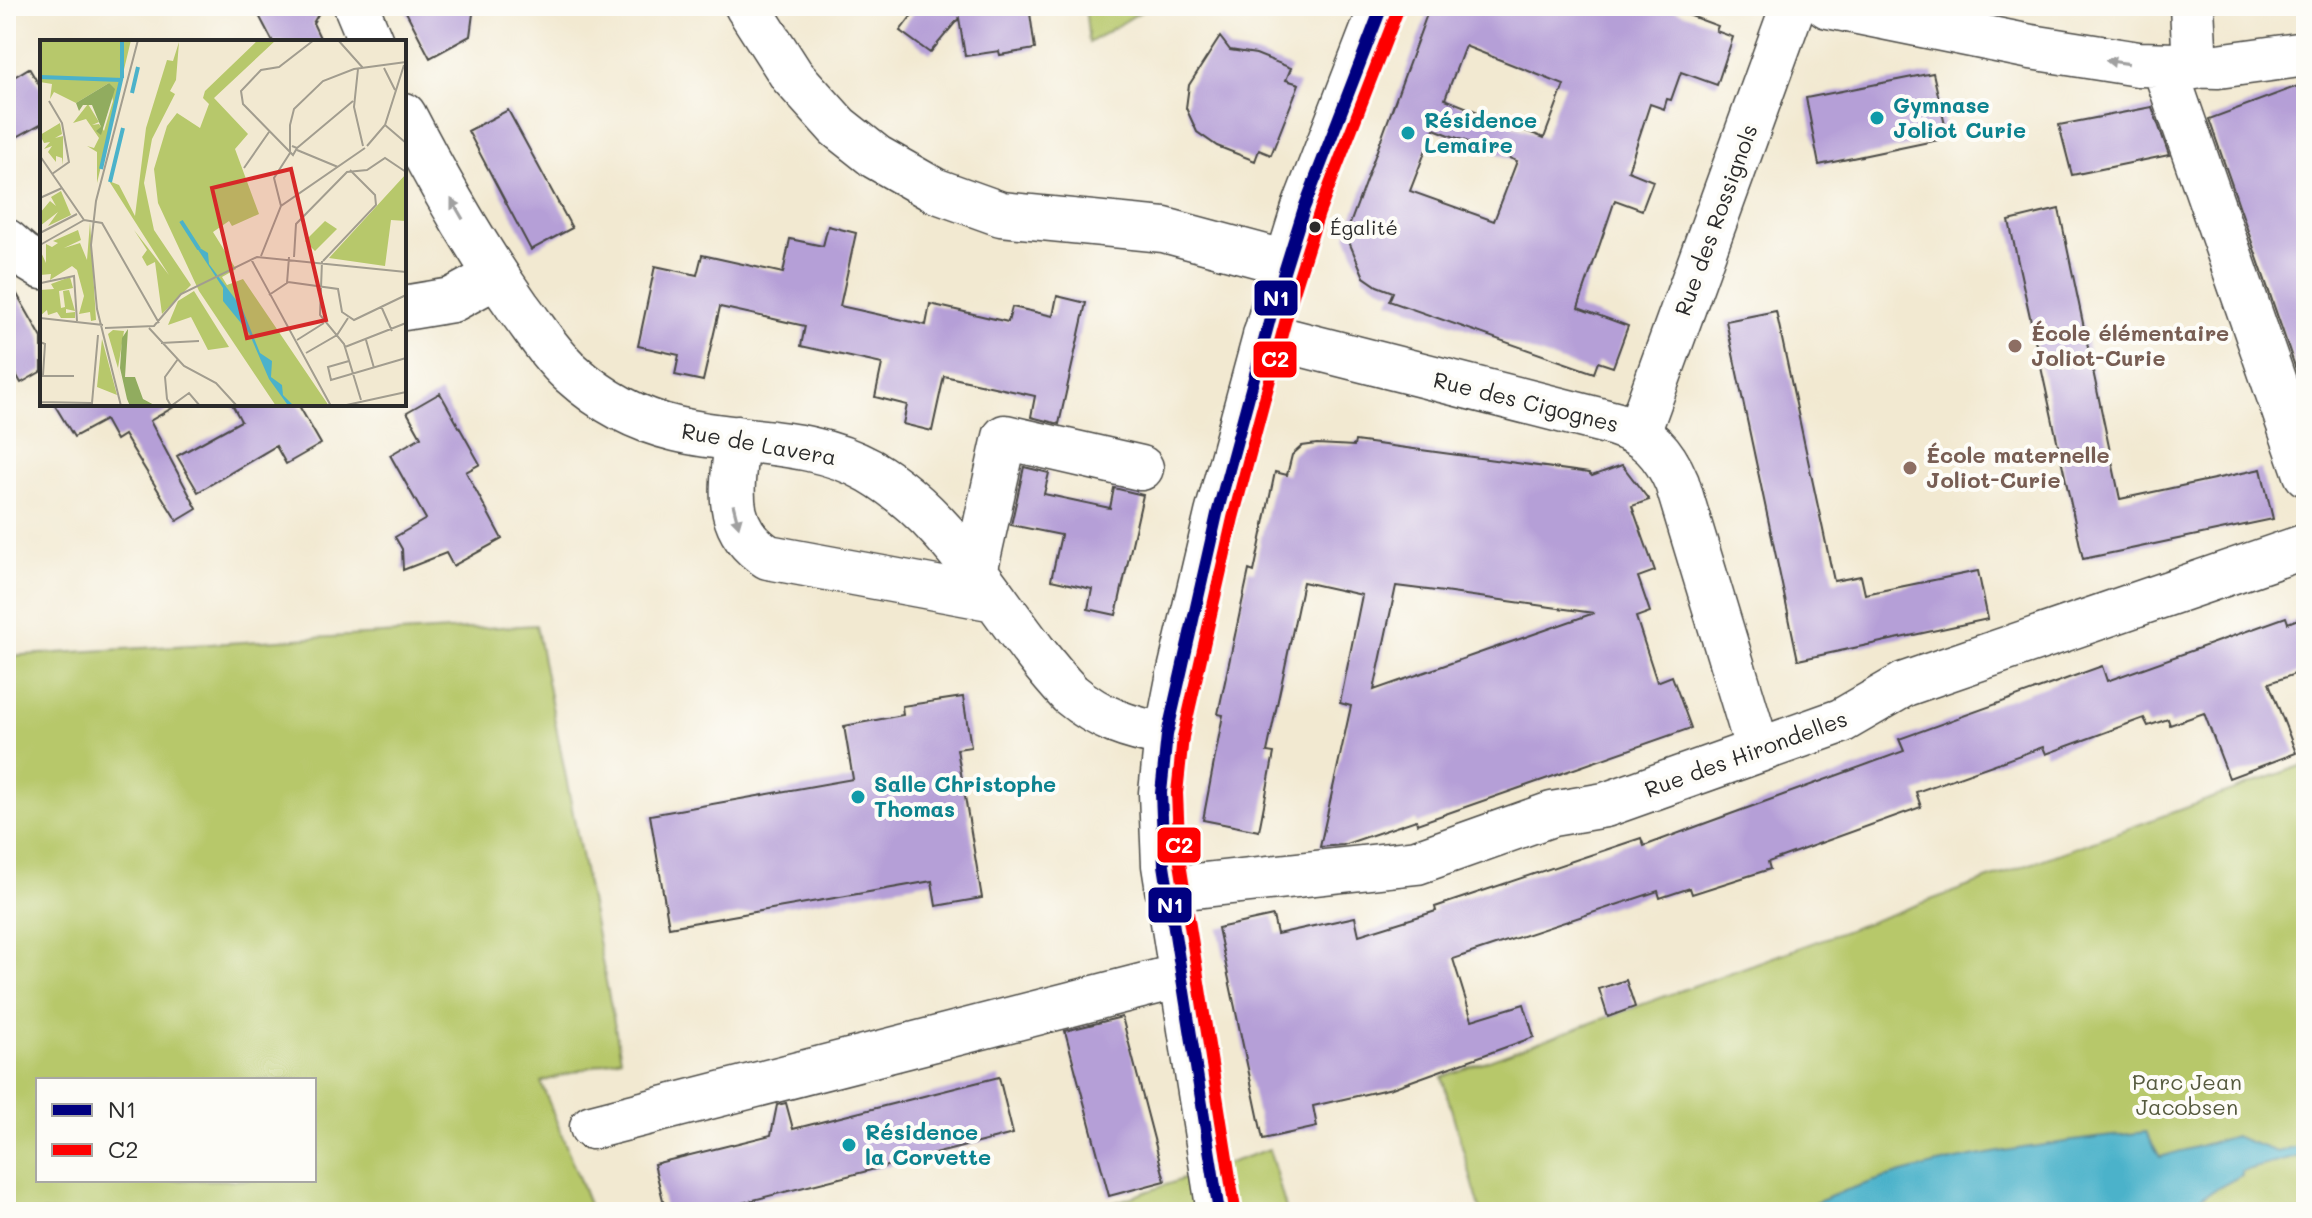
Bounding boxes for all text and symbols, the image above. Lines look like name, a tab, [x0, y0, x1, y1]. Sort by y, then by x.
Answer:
inset map	[40, 40, 406, 406]
one-way arrow	[2104, 55, 2129, 68]
place label: Gymnase Joliot Curie	[1893, 90, 2026, 144]
place label: Résidence Lemaire	[1424, 105, 1537, 159]
marker: Gymnase Joliot Curie	[1868, 109, 1886, 127]
street label: Rue des Rossignols	[1667, 120, 1764, 319]
marker: Résidence Lemaire	[1399, 124, 1417, 142]
one-way arrow	[450, 197, 464, 220]
place label: Égalité	[1330, 214, 1398, 240]
marker: Égalité	[1307, 219, 1323, 235]
line badge: N1	[1253, 279, 1299, 317]
text: N1	[1263, 283, 1289, 312]
place label: École élémentaire Joliot-Curie	[2031, 318, 2229, 372]
marker: École élémentaire Joliot-Curie	[2006, 337, 2024, 355]
line badge: C2	[1252, 340, 1298, 379]
text: C2	[1261, 344, 1289, 373]
street label: Rue des Cigognes	[1431, 365, 1622, 439]
street label: Rue de Lavera	[679, 416, 839, 471]
place label: École maternelle Joliot-Curie	[1926, 440, 2110, 494]
marker: École maternelle Joliot-Curie	[1901, 459, 1919, 477]
one-way arrow	[730, 503, 743, 528]
street label: Rue des Hirondelles	[1640, 703, 1851, 804]
place label: Salle Christophe Thomas	[874, 769, 1056, 823]
marker: Salle Christophe Thomas	[849, 788, 867, 806]
line badge: C2	[1156, 826, 1202, 864]
text: C2	[1165, 830, 1193, 859]
line badge: N1	[1147, 886, 1193, 924]
text: N1	[1157, 890, 1183, 919]
park label: Parc Jean Jacobsen	[2132, 1067, 2242, 1121]
legend	[36, 1078, 316, 1182]
text: N1	[108, 1093, 136, 1124]
place label: Résidence la Corvette	[865, 1117, 991, 1171]
text: C2	[108, 1133, 139, 1164]
marker: Résidence la Corvette	[840, 1136, 858, 1154]

